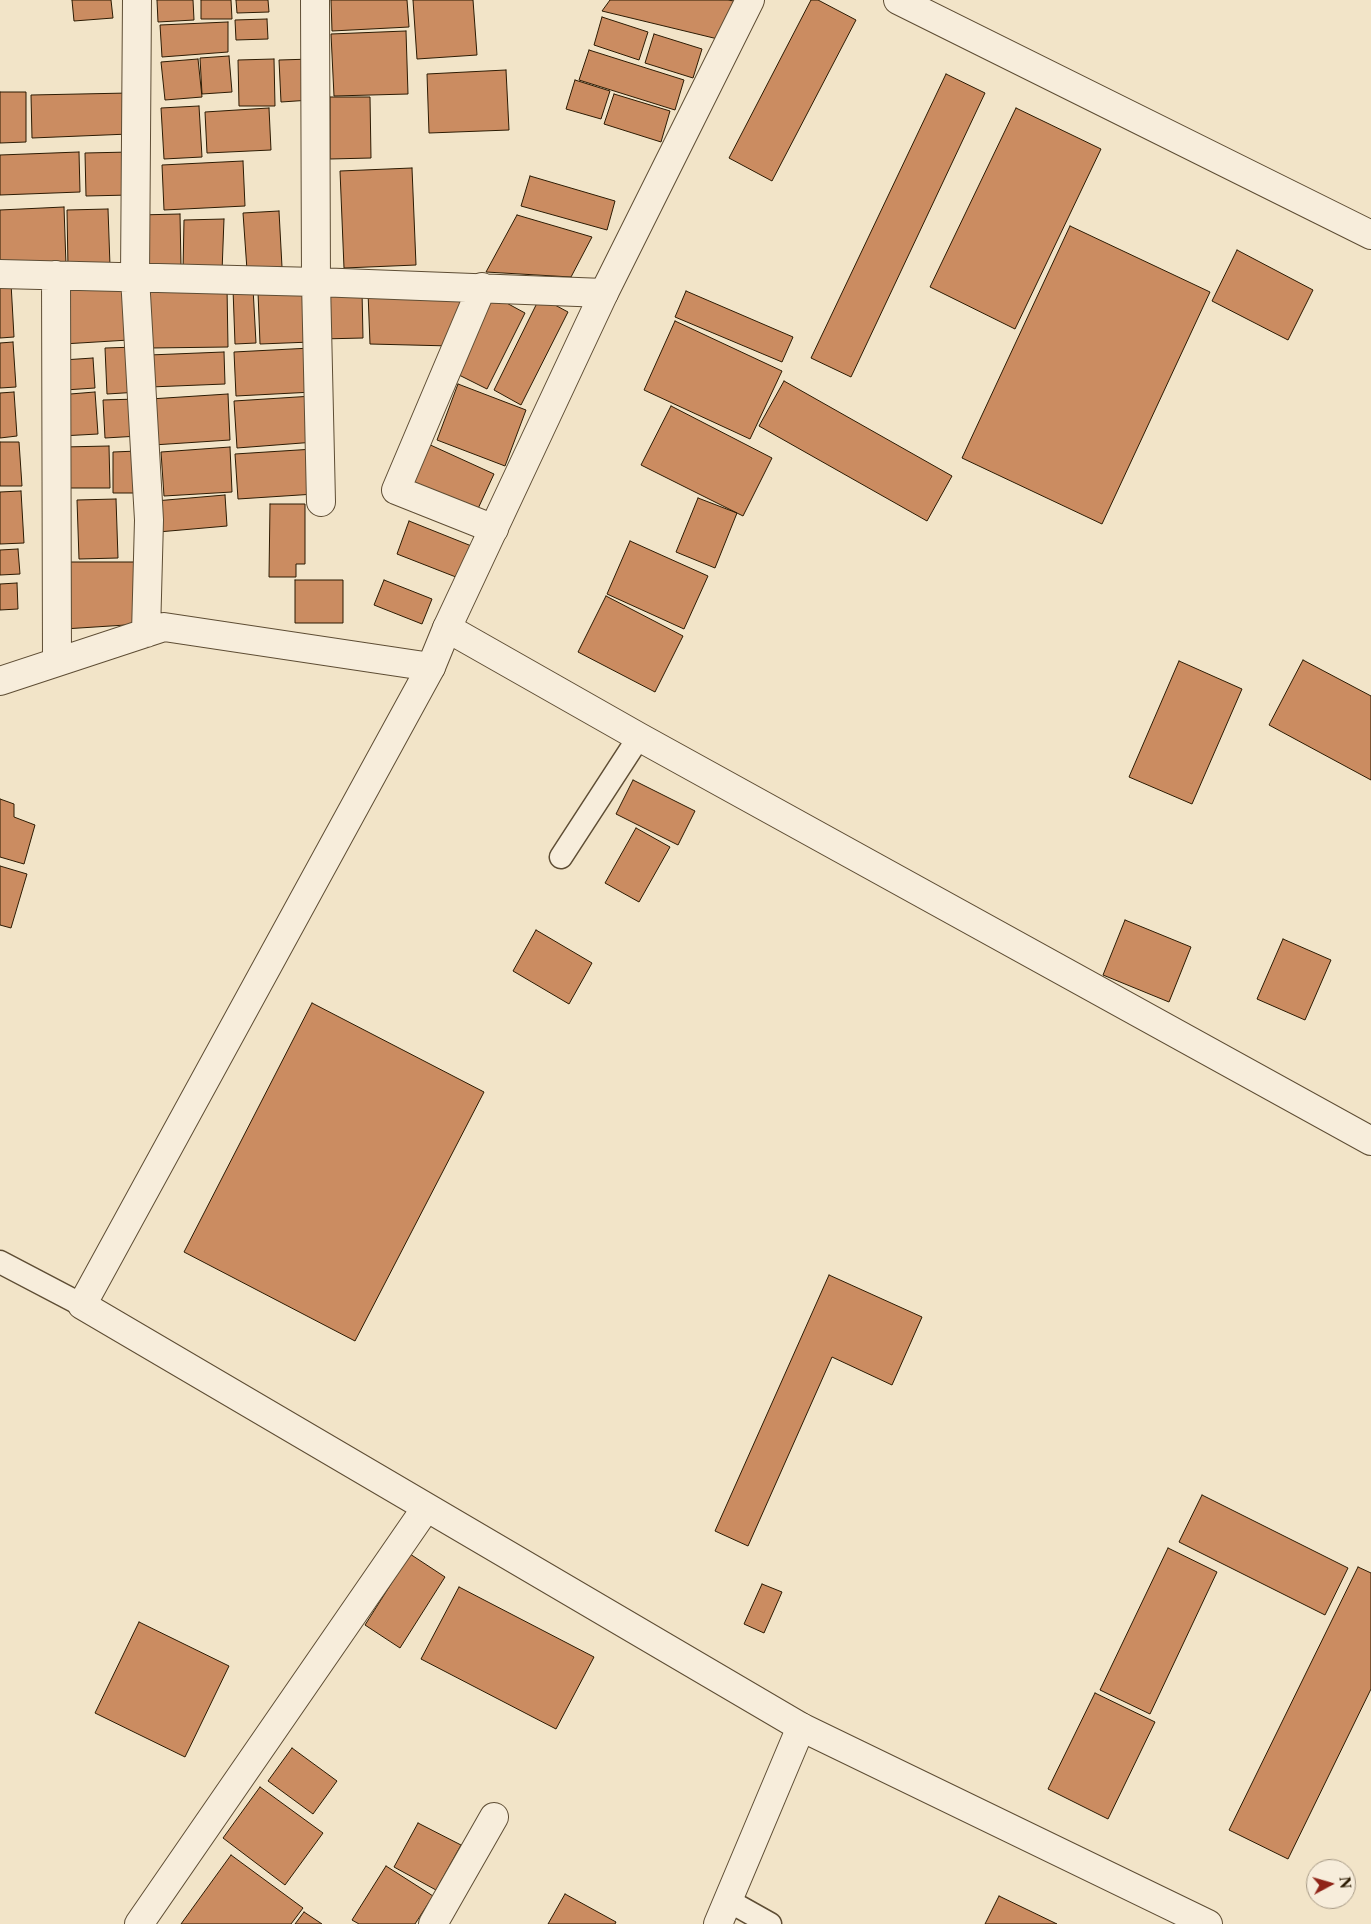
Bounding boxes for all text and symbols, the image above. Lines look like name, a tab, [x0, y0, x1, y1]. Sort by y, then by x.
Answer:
north arrow	[1306, 1859, 1356, 1909]
text: N	[1335, 1876, 1355, 1890]

